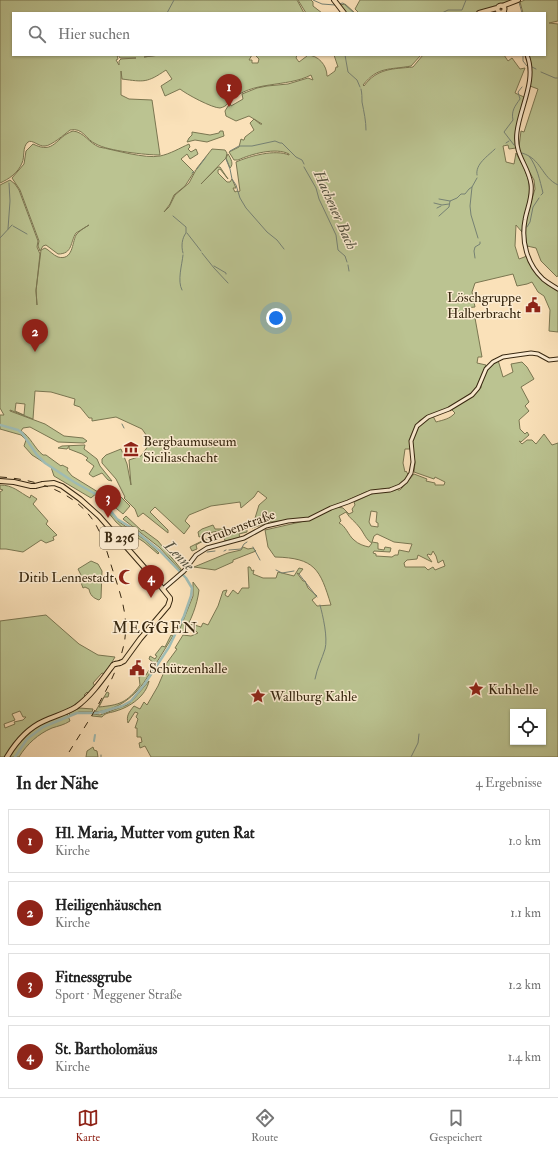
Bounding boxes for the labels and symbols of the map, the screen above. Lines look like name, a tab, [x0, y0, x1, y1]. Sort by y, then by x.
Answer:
pin: 1	[216, 74, 242, 107]
water label: Hachener Bach	[309, 166, 361, 253]
place label: Löschgruppe Halberbracht	[447, 289, 521, 322]
public building icon: Löschgruppe Halberbracht	[524, 296, 542, 314]
your location	[266, 308, 286, 328]
pin: 2	[22, 319, 48, 352]
place label: Bergbaumuseum Siciliaschacht	[143, 433, 237, 466]
museum icon: Bergbaumuseum Siciliaschacht	[122, 440, 140, 458]
pin: 3	[95, 485, 121, 518]
street label: Grubenstraße	[199, 506, 278, 548]
road number: B 236	[100, 527, 138, 549]
water label: Lenne	[159, 536, 199, 576]
pin: 4	[138, 565, 164, 598]
mosque icon: Ditib Lennestadt	[117, 568, 135, 586]
place label: Ditib Lennestadt	[18, 569, 114, 586]
district label: MEGGEN	[112, 618, 198, 638]
public building icon: Schützenhalle	[128, 659, 146, 677]
place label: Schützenhalle	[149, 660, 227, 677]
place icon: Kuhhelle	[467, 680, 485, 698]
place label: Kuhhelle	[488, 681, 538, 698]
place icon: Wallburg Kahle	[249, 687, 267, 705]
place label: Wallburg Kahle	[269, 688, 357, 705]

